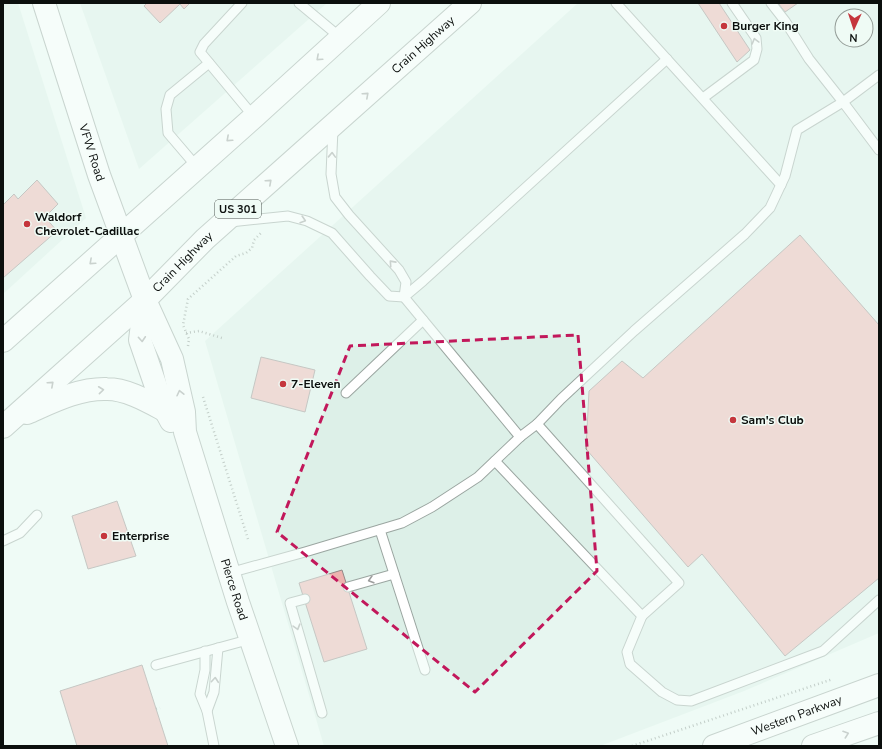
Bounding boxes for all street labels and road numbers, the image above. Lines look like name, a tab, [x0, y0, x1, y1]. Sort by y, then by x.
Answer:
street label: Crain Highway	[388, 12, 459, 77]
street label: VFW Road	[75, 121, 109, 183]
road number: US 301	[215, 200, 261, 218]
street label: Crain Highway	[149, 227, 217, 296]
street label: Pierce Road	[217, 557, 252, 622]
street label: Western Parkway	[749, 691, 845, 740]

